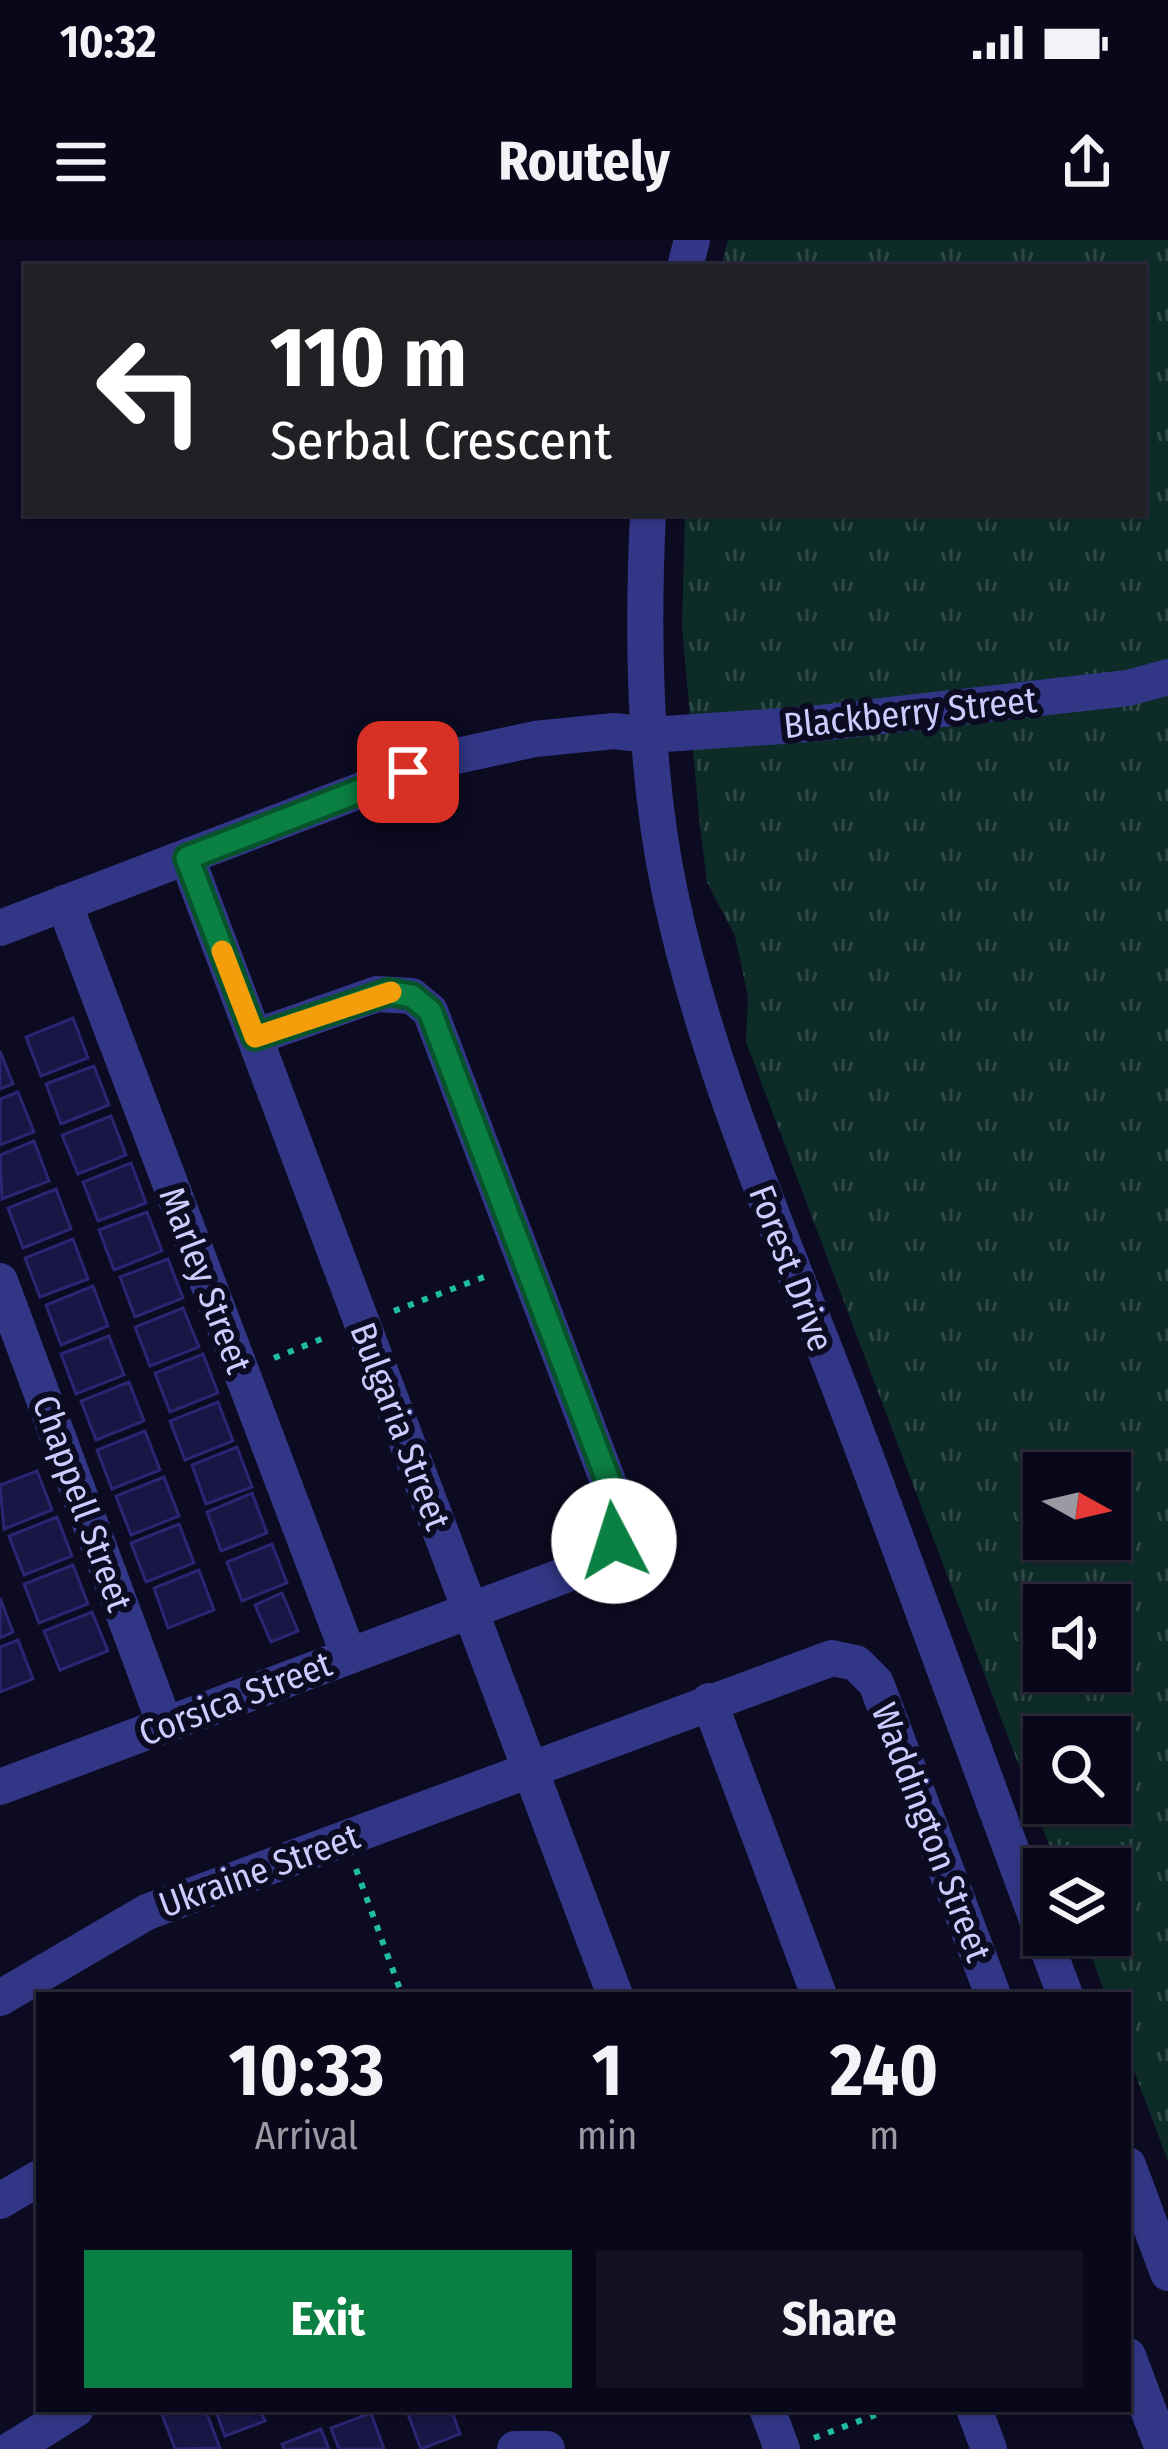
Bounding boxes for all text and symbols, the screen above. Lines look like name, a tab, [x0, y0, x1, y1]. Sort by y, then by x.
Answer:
text: 10:32	[60, 15, 156, 69]
icon: menu	[48, 129, 114, 195]
icon: share	[1054, 129, 1120, 195]
text: Routely	[498, 130, 670, 194]
text: 110 m	[270, 307, 467, 408]
icon: left	[72, 312, 228, 468]
text: Serbal Crescent	[270, 409, 612, 473]
street label: Blackberry Street	[782, 678, 1039, 748]
pin	[357, 721, 459, 823]
icon: arrive	[375, 739, 441, 805]
street label: Forest Drive	[739, 1179, 843, 1358]
street label: Marley Street	[149, 1181, 261, 1380]
street label: Bulgaria Street	[340, 1317, 460, 1536]
street label: Chappell Street	[23, 1389, 142, 1618]
north arrow	[1023, 1452, 1131, 1560]
map controls	[1023, 1452, 1131, 1956]
position arrow	[551, 1478, 677, 1604]
button: sound	[1023, 1584, 1131, 1692]
street label: Corsica Street	[133, 1642, 338, 1756]
street label: Waddington Street	[862, 1697, 1001, 1968]
button: search	[1023, 1716, 1131, 1824]
street label: Ukraine Street	[153, 1814, 366, 1928]
button: layers	[1023, 1848, 1131, 1956]
text: 10:33	[229, 2028, 384, 2114]
text: 1	[592, 2028, 622, 2114]
text: 240	[830, 2028, 938, 2114]
text: Arrival	[255, 2113, 358, 2159]
text: min	[577, 2113, 637, 2159]
text: m	[869, 2113, 899, 2159]
button: Exit	[84, 2250, 572, 2388]
button: Share	[596, 2250, 1083, 2388]

